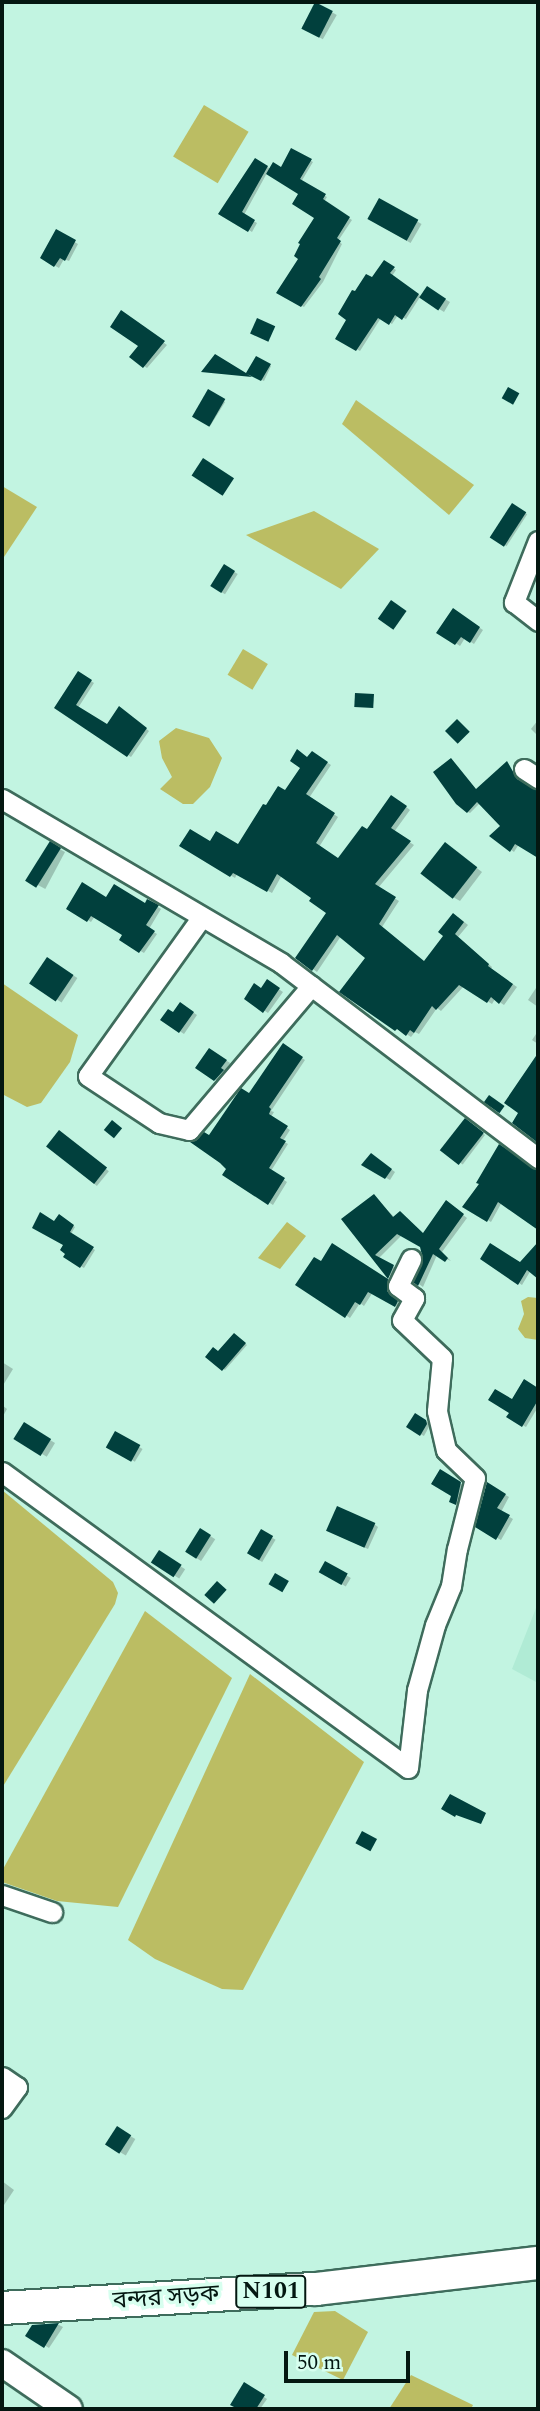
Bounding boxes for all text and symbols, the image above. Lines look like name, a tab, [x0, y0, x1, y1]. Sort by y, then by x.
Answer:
road number: N101	[234, 2272, 308, 2312]
street label: বন্দর সড়ক	[112, 2280, 220, 2316]
scale bar	[288, 2338, 414, 2382]
text: 50 m	[297, 2347, 341, 2379]

